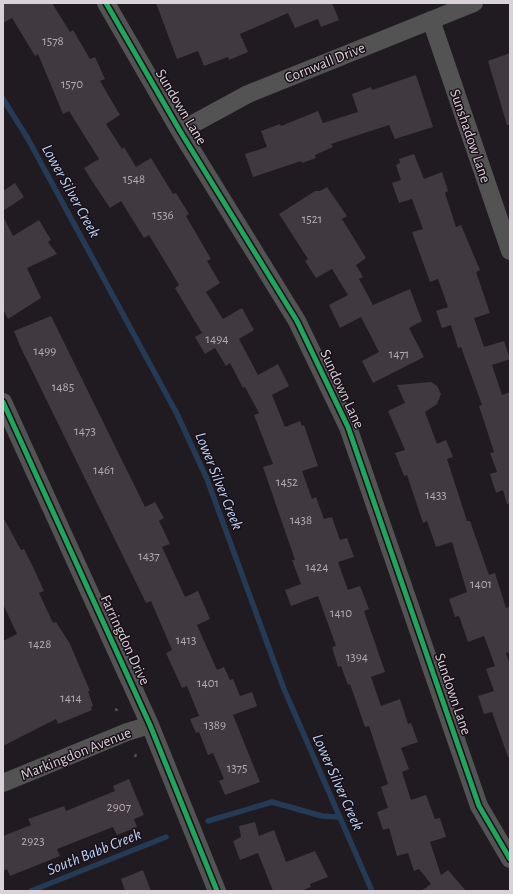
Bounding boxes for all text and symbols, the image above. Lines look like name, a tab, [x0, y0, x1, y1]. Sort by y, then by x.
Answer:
house number: 1578	[42, 35, 64, 48]
street label: Cornwall Drive	[283, 40, 367, 86]
street label: Sundown Lane	[153, 67, 209, 147]
house number: 1570	[61, 78, 83, 91]
street label: Sunshadow Lane	[447, 87, 493, 185]
water label: Lower Silver Creek	[39, 142, 103, 240]
house number: 1548	[123, 173, 145, 186]
house number: 1536	[152, 209, 174, 222]
house number: 1521	[302, 213, 322, 226]
house number: 1494	[205, 333, 229, 346]
house number: 1499	[34, 345, 56, 358]
street label: Sundown Lane	[317, 347, 367, 431]
house number: 1471	[389, 348, 409, 361]
house number: 1485	[52, 381, 74, 394]
house number: 1473	[74, 425, 96, 438]
water label: Lower Silver Creek	[192, 430, 246, 532]
house number: 1461	[93, 464, 115, 477]
house number: 1452	[276, 476, 298, 489]
house number: 1433	[425, 489, 447, 502]
house number: 1438	[290, 514, 312, 527]
house number: 1437	[138, 550, 160, 563]
house number: 1424	[306, 561, 328, 574]
house number: 1401	[470, 578, 492, 591]
street label: Farringdon Drive	[98, 593, 152, 687]
house number: 1410	[330, 607, 352, 620]
house number: 1413	[176, 634, 196, 647]
house number: 1428	[29, 638, 51, 651]
house number: 1394	[346, 651, 368, 664]
street label: Sundown Lane	[432, 651, 474, 737]
house number: 1401	[197, 677, 219, 690]
house number: 1414	[60, 692, 82, 705]
house number: 1389	[204, 719, 226, 732]
street label: Markingdon Avenue	[19, 725, 133, 783]
water label: Lower Silver Creek	[310, 731, 366, 833]
house number: 1375	[227, 762, 247, 775]
house number: 2907	[107, 801, 132, 814]
water label: South Babb Creek	[45, 826, 143, 878]
house number: 2923	[21, 835, 45, 848]

